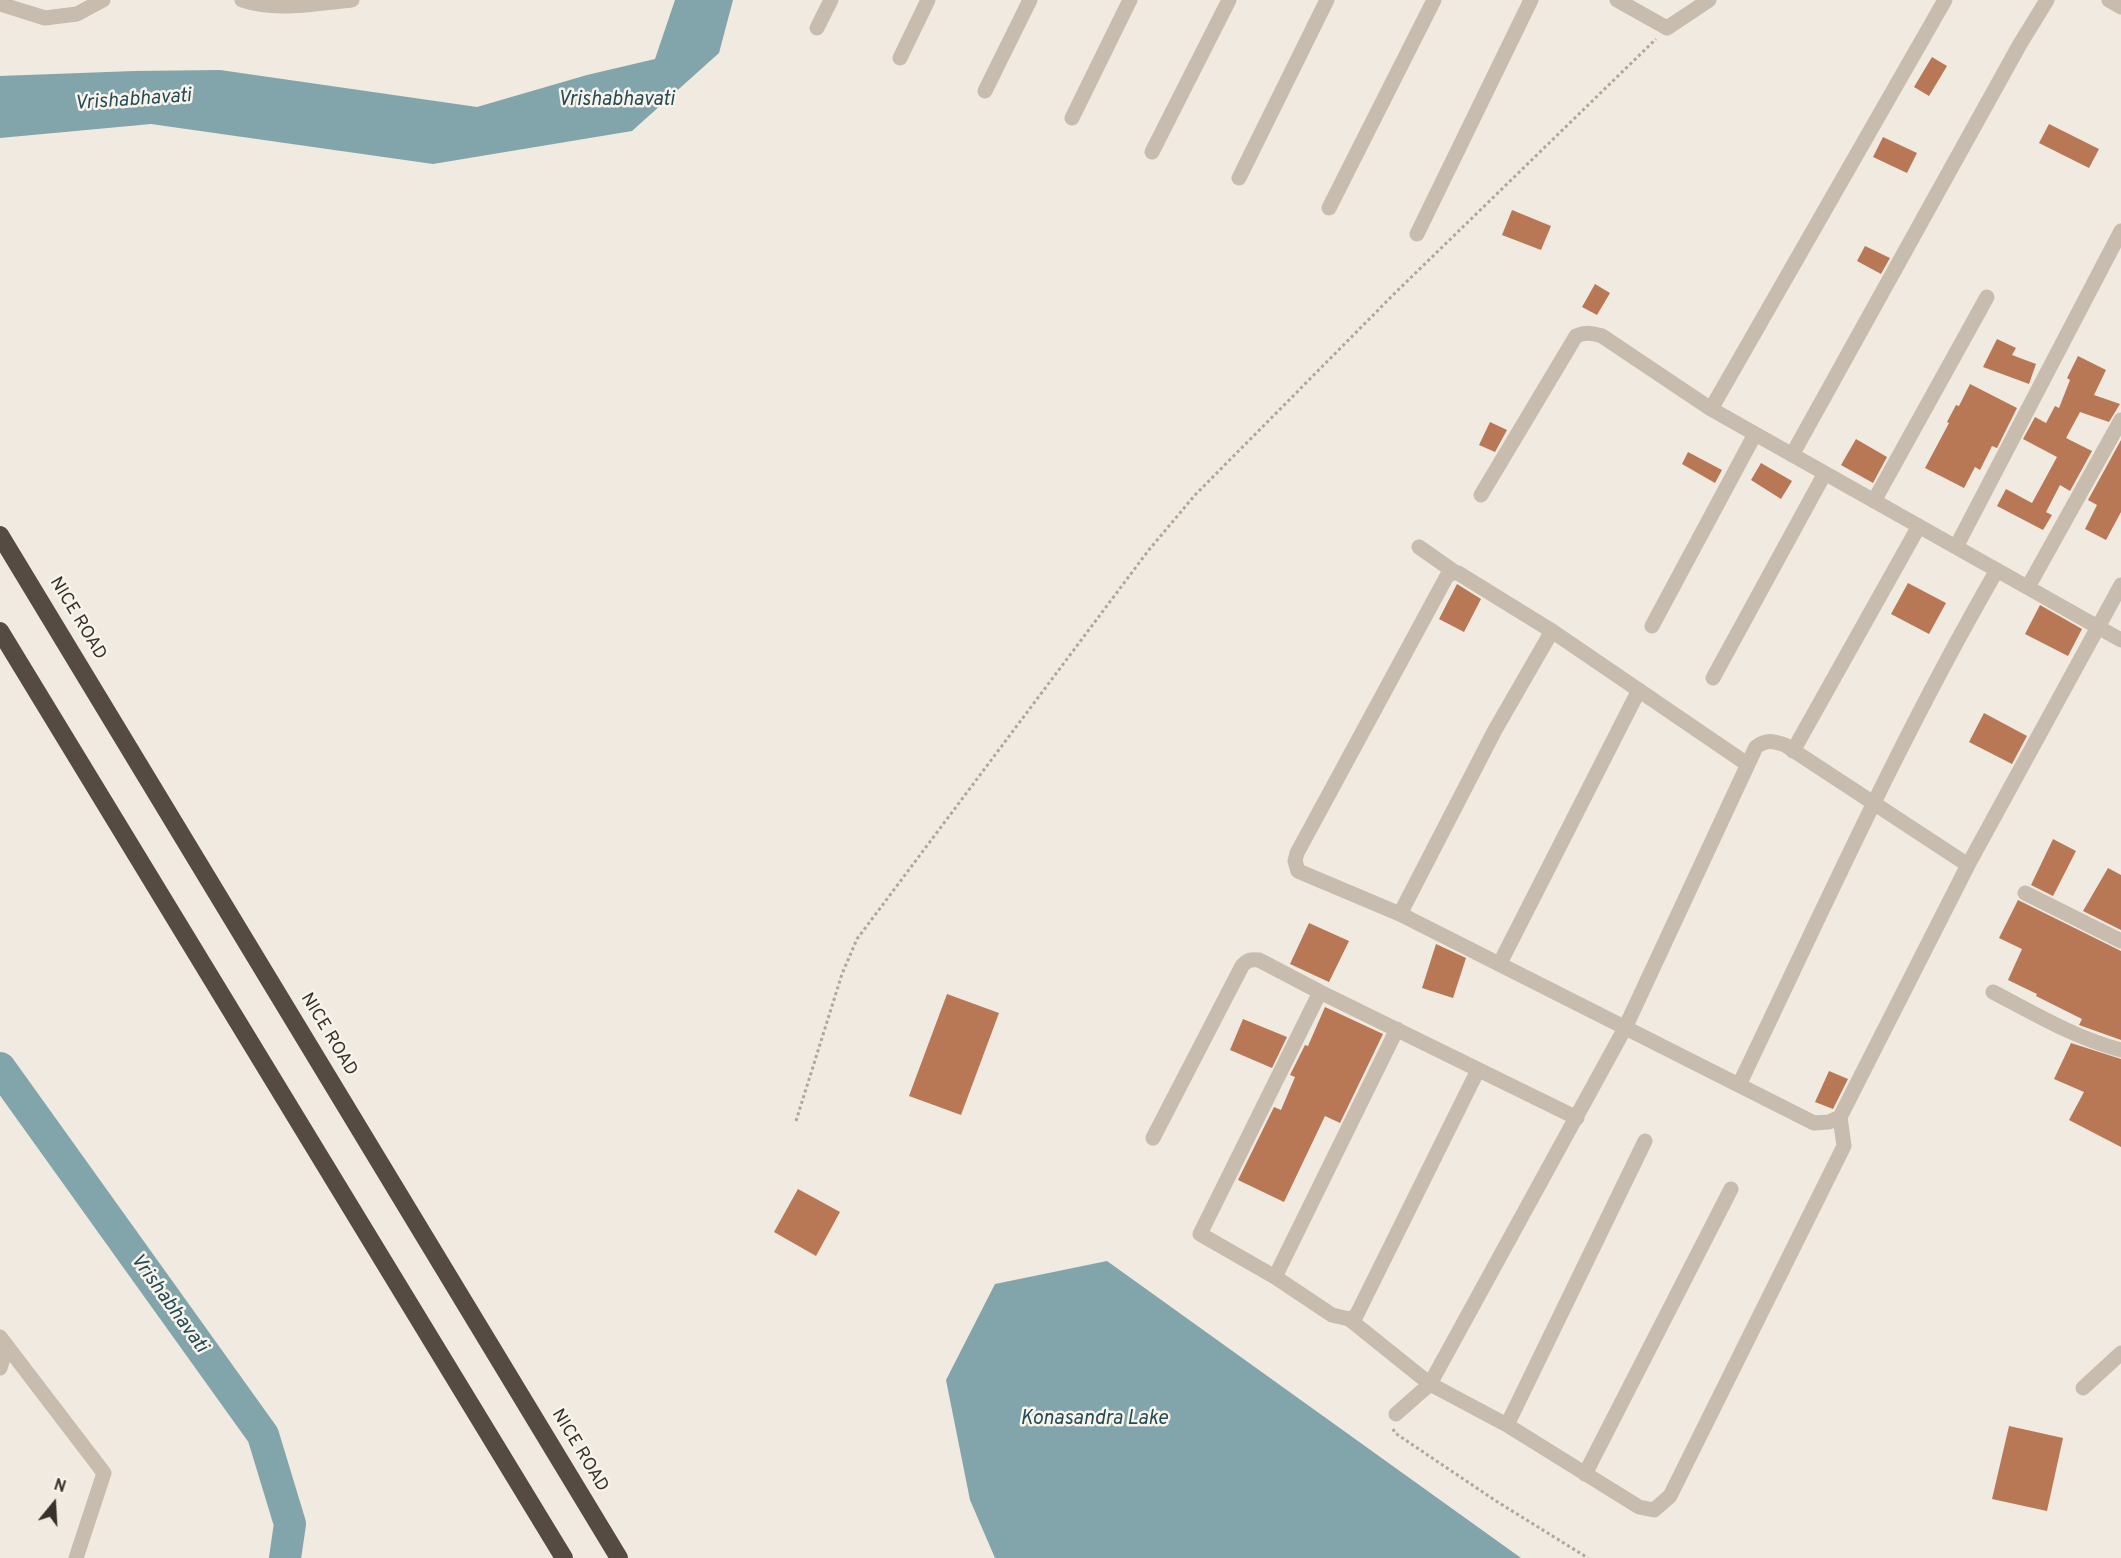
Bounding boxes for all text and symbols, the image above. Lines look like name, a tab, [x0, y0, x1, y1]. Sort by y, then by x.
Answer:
water label: Vrishabhavati	[74, 85, 192, 117]
water label: Vrishabhavati	[558, 89, 674, 113]
street label: NICE ROAD	[44, 574, 110, 664]
street label: NICE ROAD	[295, 990, 361, 1080]
water label: Vrishabhavati	[124, 1250, 212, 1358]
street label: NICE ROAD	[546, 1406, 612, 1496]
water label: Konasandra Lake	[1020, 1408, 1168, 1432]
north arrow	[24, 1474, 84, 1534]
text: N	[51, 1476, 68, 1498]

